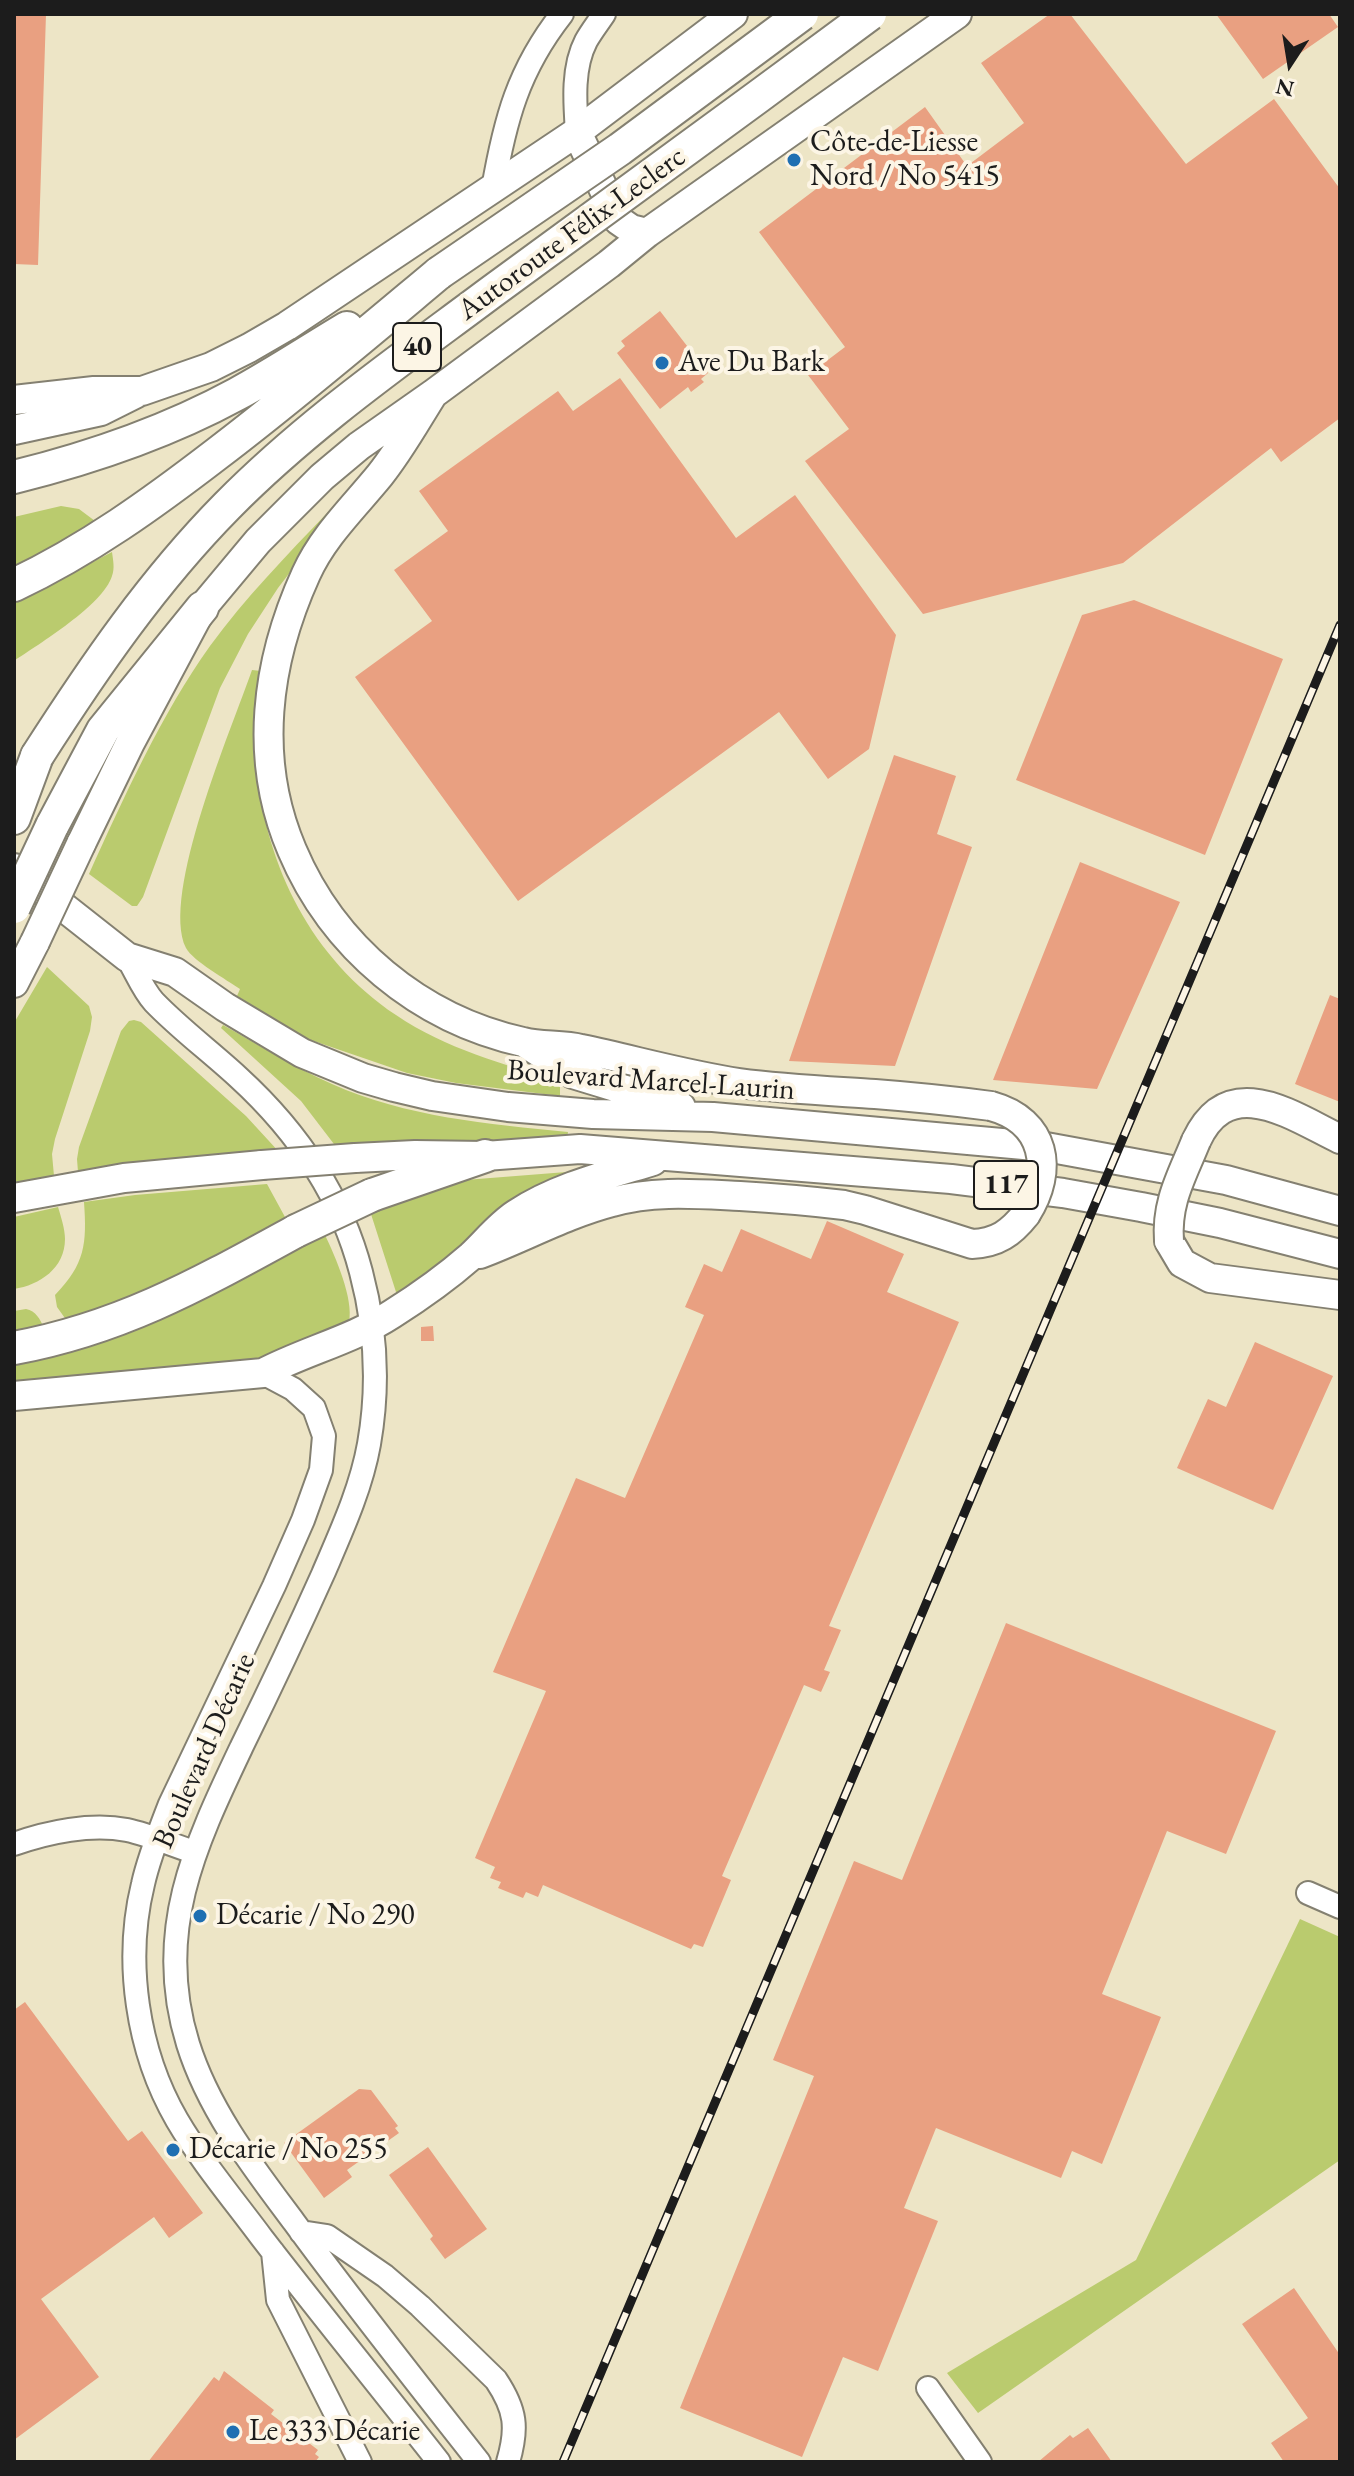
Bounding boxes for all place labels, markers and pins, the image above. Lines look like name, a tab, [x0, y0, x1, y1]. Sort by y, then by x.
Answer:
place label: Côte-de-Liesse Nord / No 5415	[810, 125, 1000, 196]
marker: Côte-de-Liesse Nord / No 5415	[785, 151, 803, 169]
place label: Ave Du Bark	[678, 345, 825, 381]
marker: Ave Du Bark	[653, 354, 671, 372]
place label: Décarie / No 290	[216, 1898, 415, 1934]
marker: Décarie / No 290	[191, 1907, 209, 1925]
place label: Décarie / No 255	[189, 2132, 388, 2168]
marker: Décarie / No 255	[164, 2141, 182, 2159]
place label: Le 333 Décarie	[249, 2414, 420, 2450]
marker: Le 333 Décarie	[224, 2423, 242, 2441]

